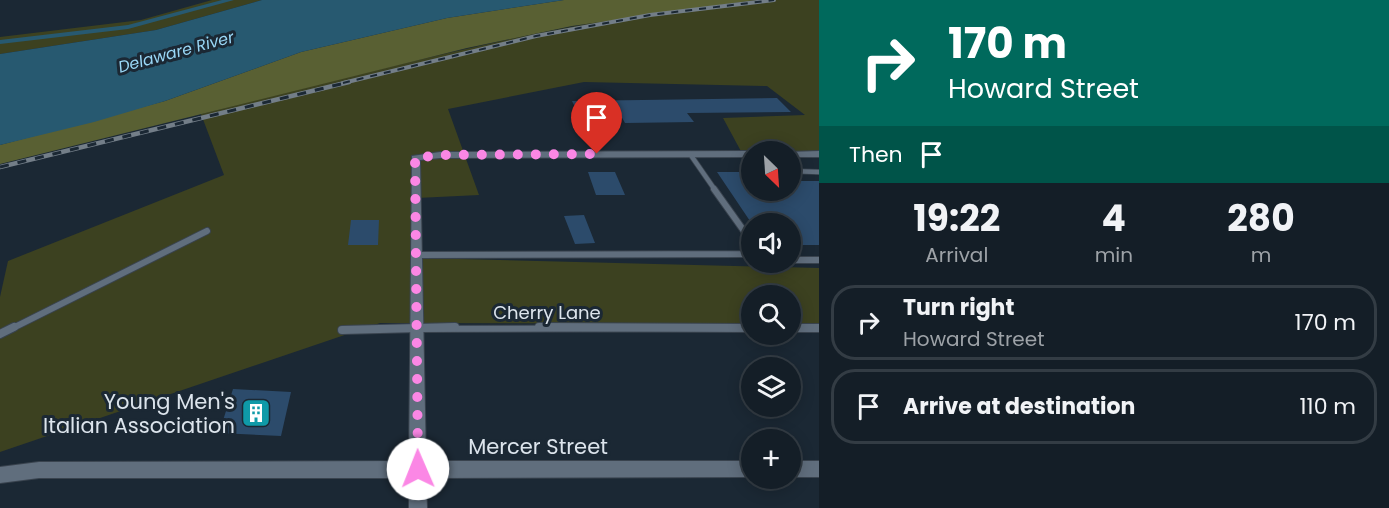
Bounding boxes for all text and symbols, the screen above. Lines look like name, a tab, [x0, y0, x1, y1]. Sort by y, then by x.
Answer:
text: 170 m	[948, 14, 1067, 73]
icon: right	[849, 24, 927, 102]
water label: Delaware River	[115, 25, 237, 79]
text: Howard Street	[948, 70, 1139, 107]
pin	[571, 92, 622, 154]
icon: arrive	[580, 101, 613, 134]
icon: arrive	[915, 138, 948, 171]
text: Then	[849, 139, 903, 170]
north arrow	[741, 141, 801, 201]
map controls	[741, 141, 801, 489]
text: 19:22	[913, 193, 1000, 244]
text: 4	[1102, 193, 1126, 244]
text: 280	[1227, 193, 1295, 244]
button: sound	[741, 213, 801, 273]
text: Arrival	[925, 241, 988, 269]
text: min	[1095, 241, 1133, 269]
text: m	[1251, 241, 1271, 269]
button: search	[741, 285, 801, 345]
text: Turn right	[903, 292, 1014, 323]
street label: Cherry Lane	[493, 300, 601, 325]
icon: right	[852, 306, 885, 339]
text: 170 m	[1295, 307, 1356, 338]
text: Howard Street	[903, 325, 1044, 353]
button: layers	[741, 357, 801, 417]
place label: Young Men's Italian Association	[43, 387, 235, 440]
icon: arrive	[852, 390, 885, 423]
text: Arrive at destination	[903, 391, 1135, 422]
text: 110 m	[1300, 391, 1356, 422]
building icon: Young Men's Italian Association	[240, 397, 272, 429]
button: +	[741, 429, 801, 489]
street label: Mercer Street	[468, 432, 608, 461]
position arrow	[386, 437, 450, 501]

